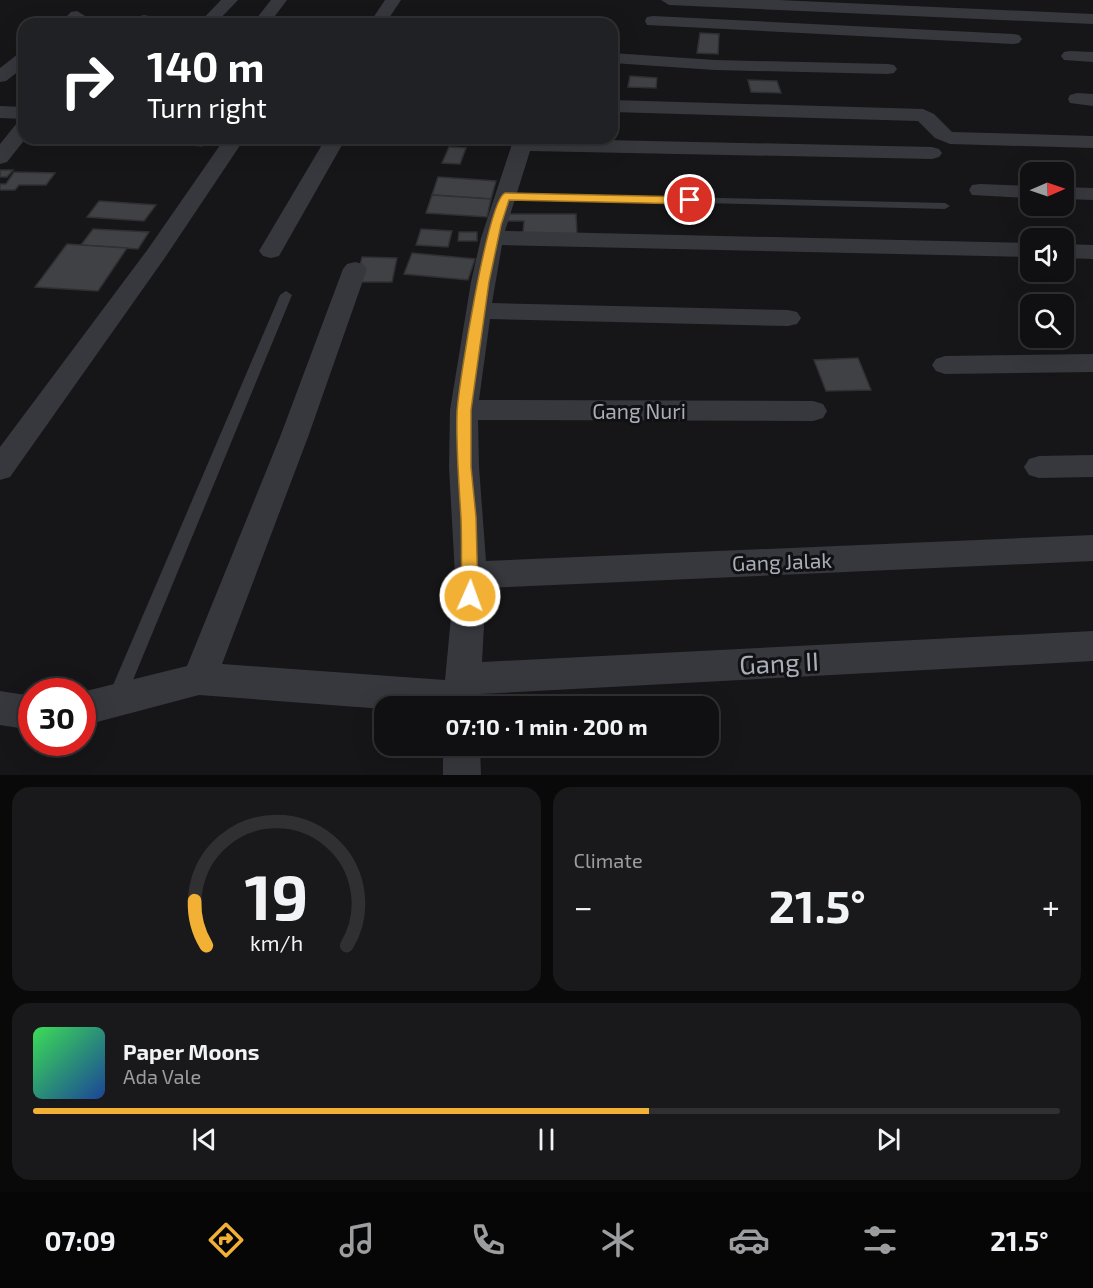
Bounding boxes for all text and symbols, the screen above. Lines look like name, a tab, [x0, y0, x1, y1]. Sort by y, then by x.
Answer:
text: 140 m	[147, 40, 264, 90]
icon: right	[48, 42, 126, 120]
text: Turn right	[147, 91, 267, 123]
north arrow	[1020, 162, 1074, 216]
map controls	[1020, 162, 1074, 348]
pin	[664, 174, 715, 225]
icon: arrive	[673, 183, 706, 216]
button: sound	[1020, 228, 1074, 282]
button: search	[1020, 294, 1074, 348]
street label: Gang Nuri	[592, 398, 686, 423]
street label: Gang Jalak	[732, 547, 833, 575]
position arrow	[438, 564, 502, 628]
street label: Gang II	[738, 644, 820, 680]
speed limit sign: 30	[18, 678, 96, 756]
text: 07:10 · 1 min · 200 m	[445, 713, 648, 739]
text: Climate	[574, 848, 643, 872]
text: 19	[244, 858, 308, 933]
text: 21.5°	[769, 878, 866, 932]
text: −	[574, 886, 593, 926]
text: +	[1042, 886, 1060, 926]
text: km/h	[250, 930, 303, 955]
text: Paper Moons	[123, 1038, 259, 1064]
text: Ada Vale	[123, 1064, 201, 1088]
icon: previous	[188, 1123, 221, 1156]
icon: pause	[530, 1123, 563, 1156]
icon: next	[872, 1123, 905, 1156]
icon: directions	[205, 1219, 247, 1261]
icon: music	[336, 1219, 378, 1261]
icon: phone	[467, 1219, 509, 1261]
icon: climate	[597, 1219, 639, 1261]
icon: car	[728, 1219, 770, 1261]
icon: filters	[859, 1219, 901, 1261]
text: 07:09	[44, 1224, 116, 1256]
text: 21.5°	[990, 1224, 1048, 1256]

